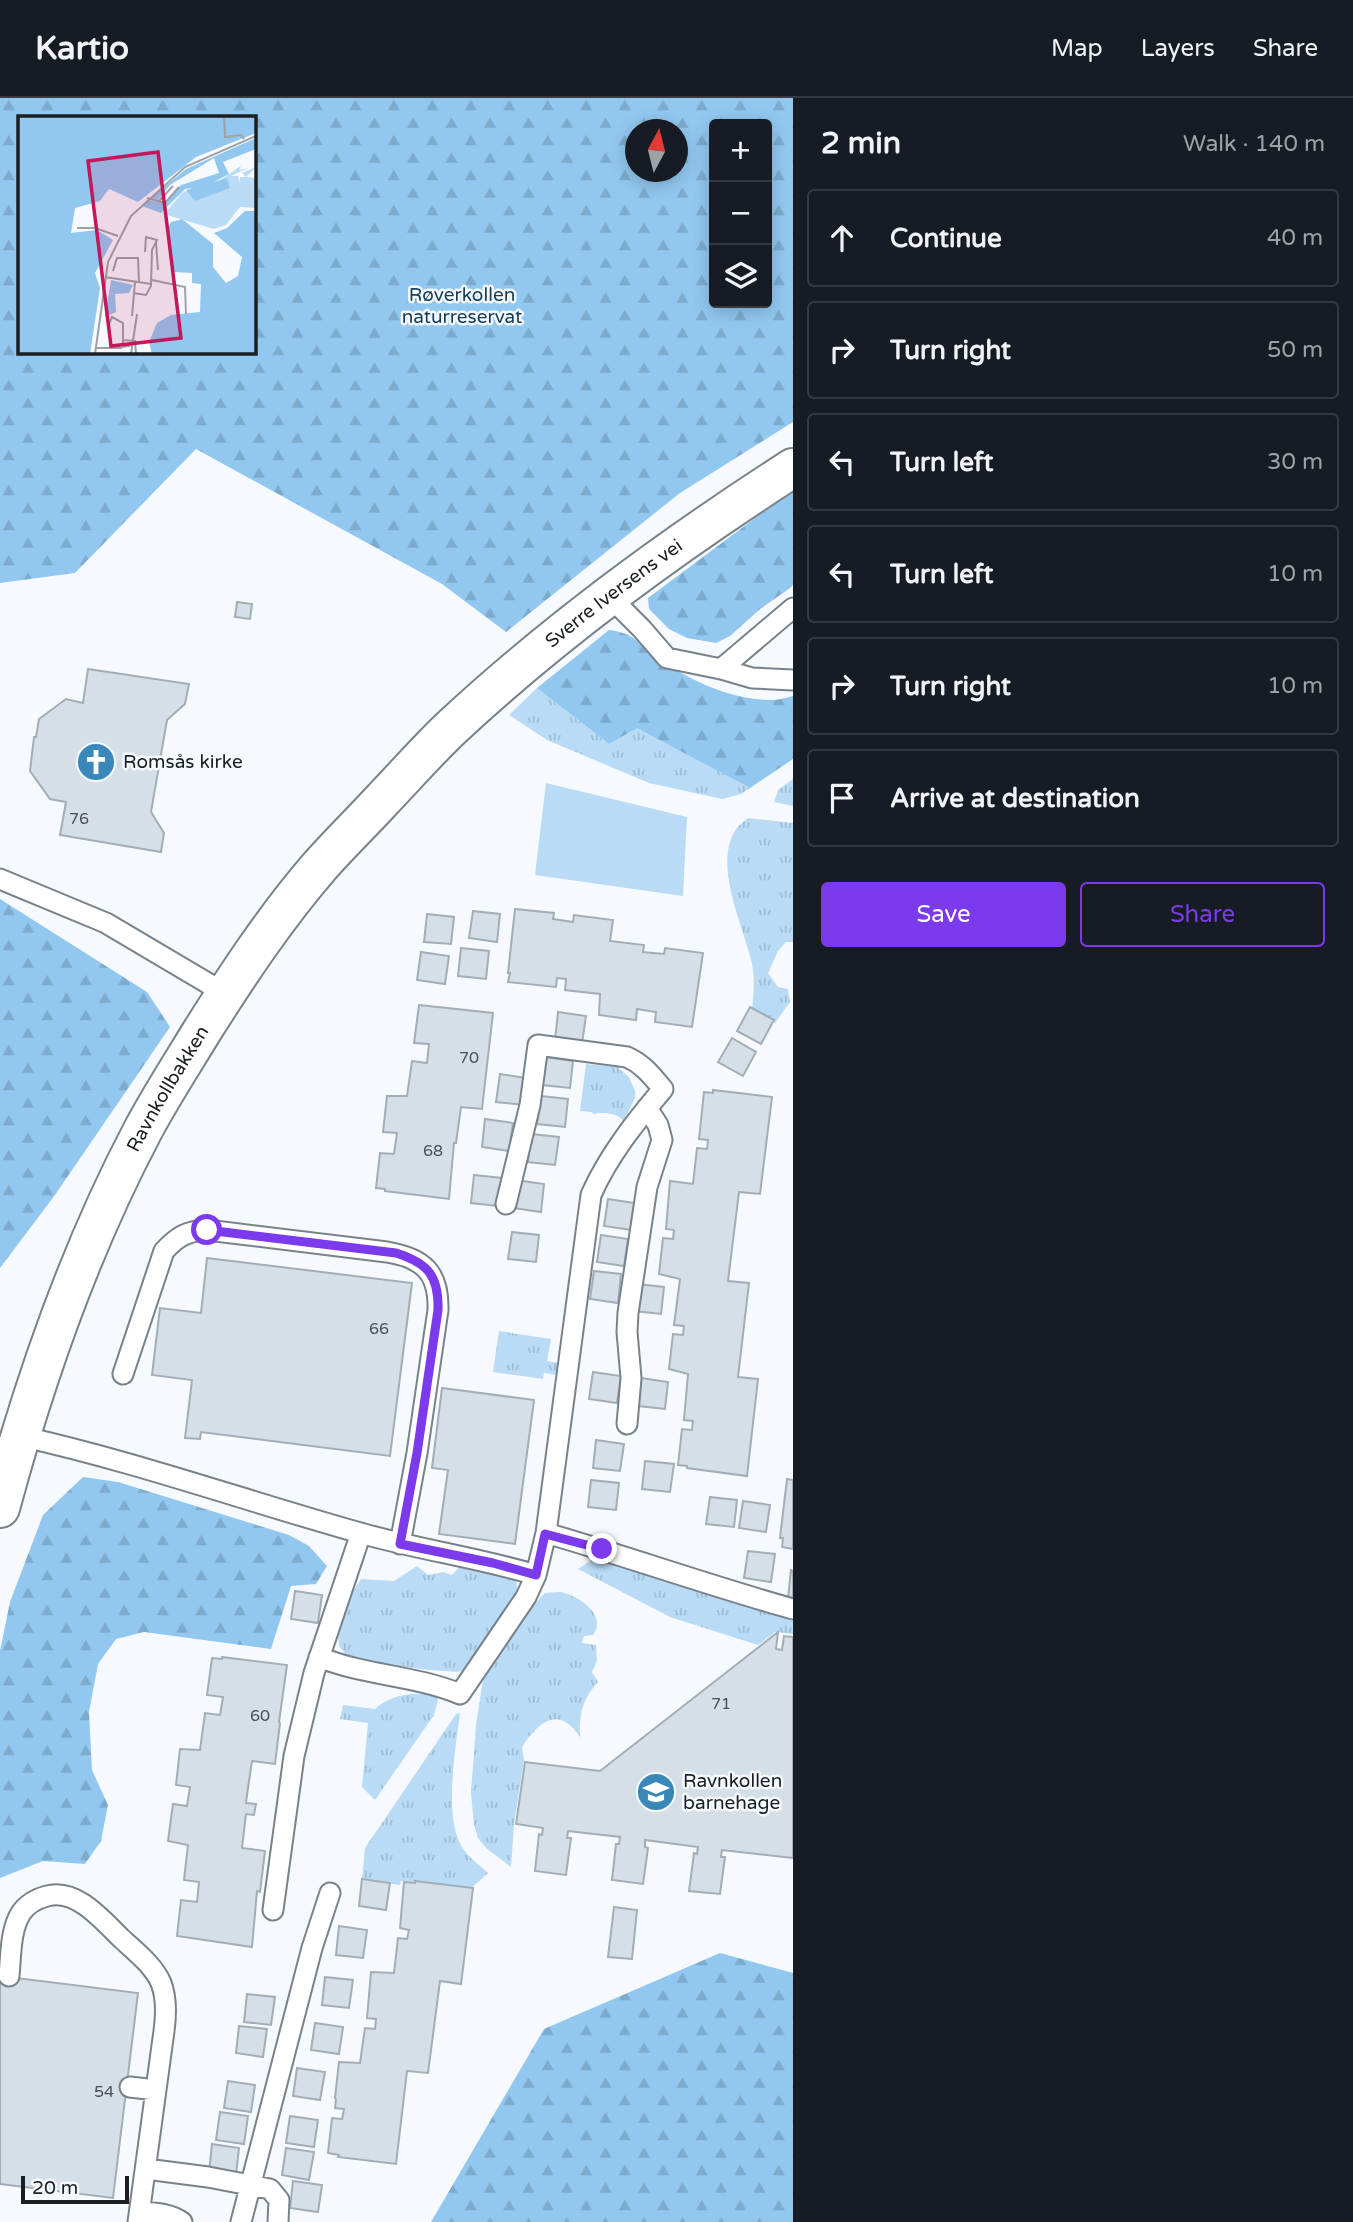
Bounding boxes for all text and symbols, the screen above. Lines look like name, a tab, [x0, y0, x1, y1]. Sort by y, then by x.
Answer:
text: Kartio	[35, 29, 129, 68]
text: Map	[1051, 34, 1103, 63]
text: Layers	[1141, 34, 1215, 63]
text: Share	[1253, 34, 1318, 63]
inset map	[18, 116, 256, 354]
north arrow	[625, 119, 688, 182]
map controls	[709, 119, 772, 308]
button: +	[709, 119, 772, 182]
text: 2 min	[821, 125, 901, 162]
text: Walk · 140 m	[1183, 130, 1325, 158]
button: −	[709, 182, 772, 245]
icon: ahead	[823, 219, 861, 257]
text: Continue	[890, 223, 1002, 254]
text: 40 m	[1267, 224, 1323, 252]
button: layers	[709, 245, 772, 308]
park label: Røverkollen naturreservat	[402, 284, 522, 328]
icon: right	[823, 331, 861, 369]
text: Turn right	[890, 335, 1011, 366]
text: 50 m	[1267, 336, 1323, 364]
icon: left	[823, 443, 861, 481]
text: Turn left	[890, 447, 993, 478]
text: 30 m	[1267, 448, 1323, 476]
street label: Sverre Iversens vei	[541, 535, 687, 652]
icon: left	[823, 555, 861, 593]
text: Turn left	[890, 559, 993, 590]
text: 10 m	[1267, 560, 1323, 588]
icon: right	[823, 667, 861, 705]
text: Turn right	[890, 671, 1011, 702]
text: 10 m	[1267, 672, 1323, 700]
church icon: Romsås kirke	[75, 741, 117, 783]
place label: Romsås kirke	[123, 751, 243, 773]
icon: arrive	[823, 779, 861, 817]
text: Arrive at destination	[890, 783, 1140, 814]
house number: 76	[69, 809, 89, 829]
button: Save	[821, 882, 1066, 947]
button: Share	[1080, 882, 1325, 947]
street label: Ravnkollbakken	[123, 1022, 213, 1156]
house number: 70	[459, 1048, 479, 1068]
house number: 68	[423, 1141, 443, 1161]
route start	[191, 1214, 222, 1245]
house number: 66	[369, 1319, 389, 1339]
route end	[586, 1533, 617, 1564]
house number: 71	[711, 1694, 731, 1714]
house number: 60	[250, 1706, 270, 1726]
place label: Ravnkollen barnehage	[683, 1770, 782, 1814]
school or university icon: Ravnkollen barnehage	[635, 1771, 677, 1813]
house number: 54	[94, 2082, 114, 2102]
scale bar	[21, 2173, 130, 2205]
text: 20 m	[32, 2177, 78, 2199]

